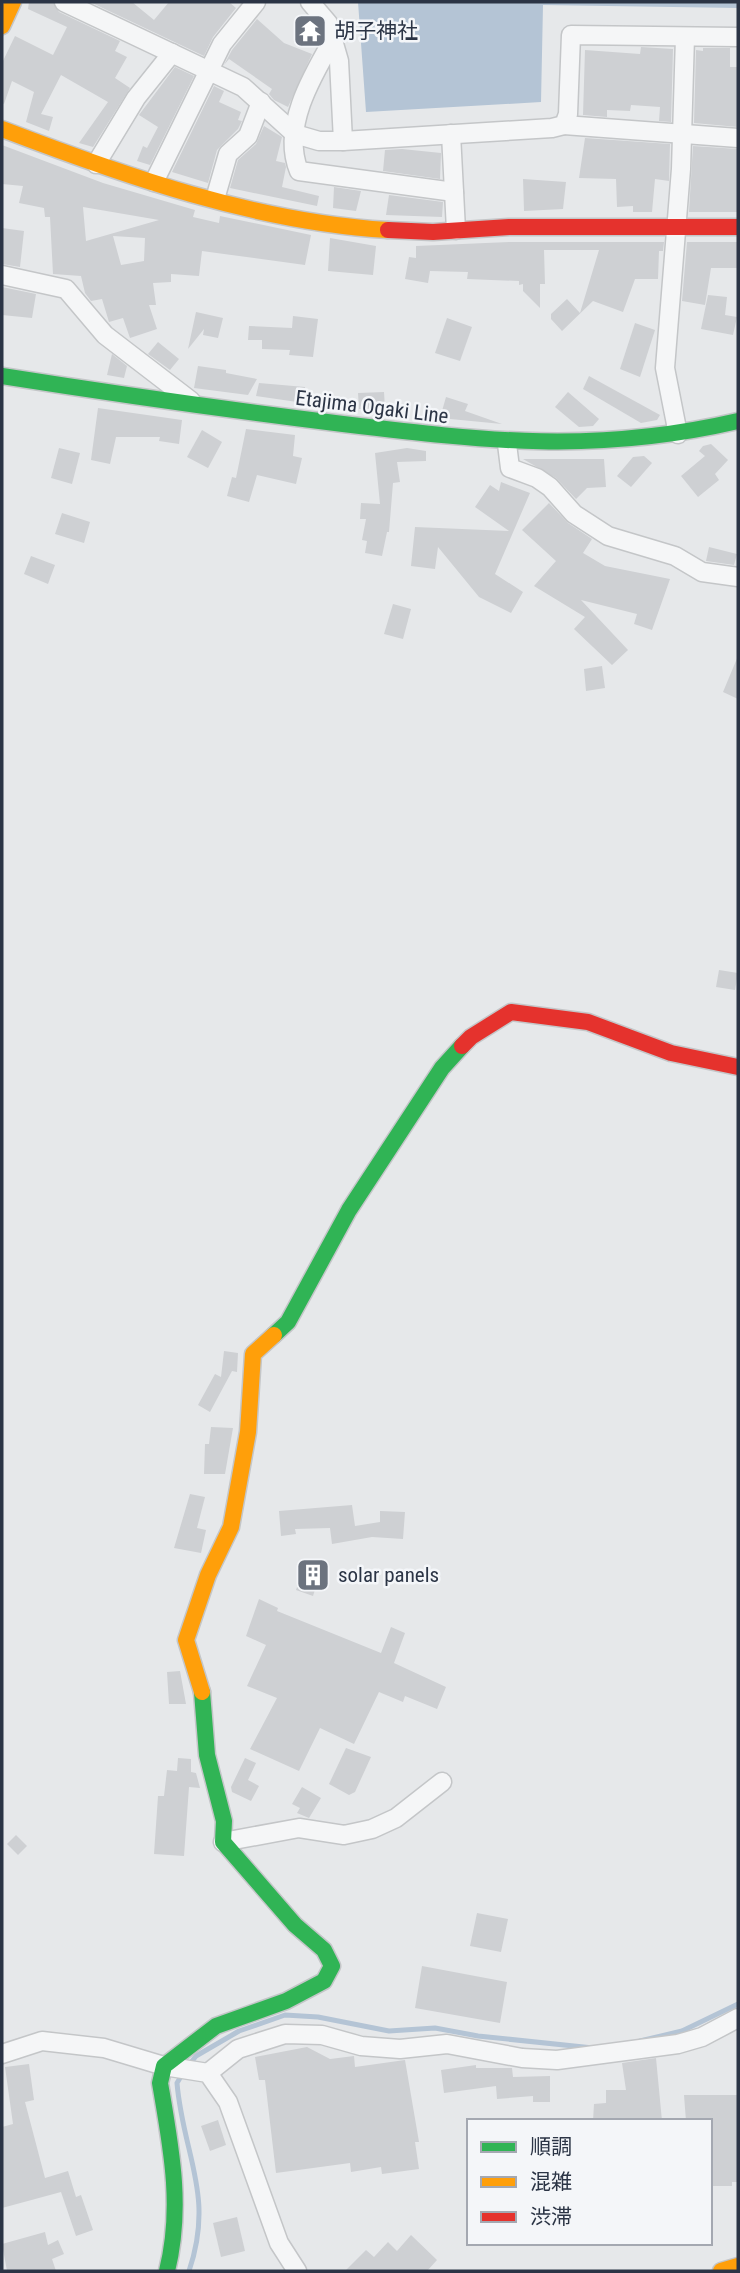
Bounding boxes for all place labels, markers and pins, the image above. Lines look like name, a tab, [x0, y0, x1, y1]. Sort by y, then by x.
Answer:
temple icon: 胡子神社	[291, 12, 329, 50]
place label: 胡子神社	[334, 19, 418, 43]
building icon: solar panels	[294, 1556, 332, 1594]
place label: solar panels	[338, 1563, 439, 1587]

